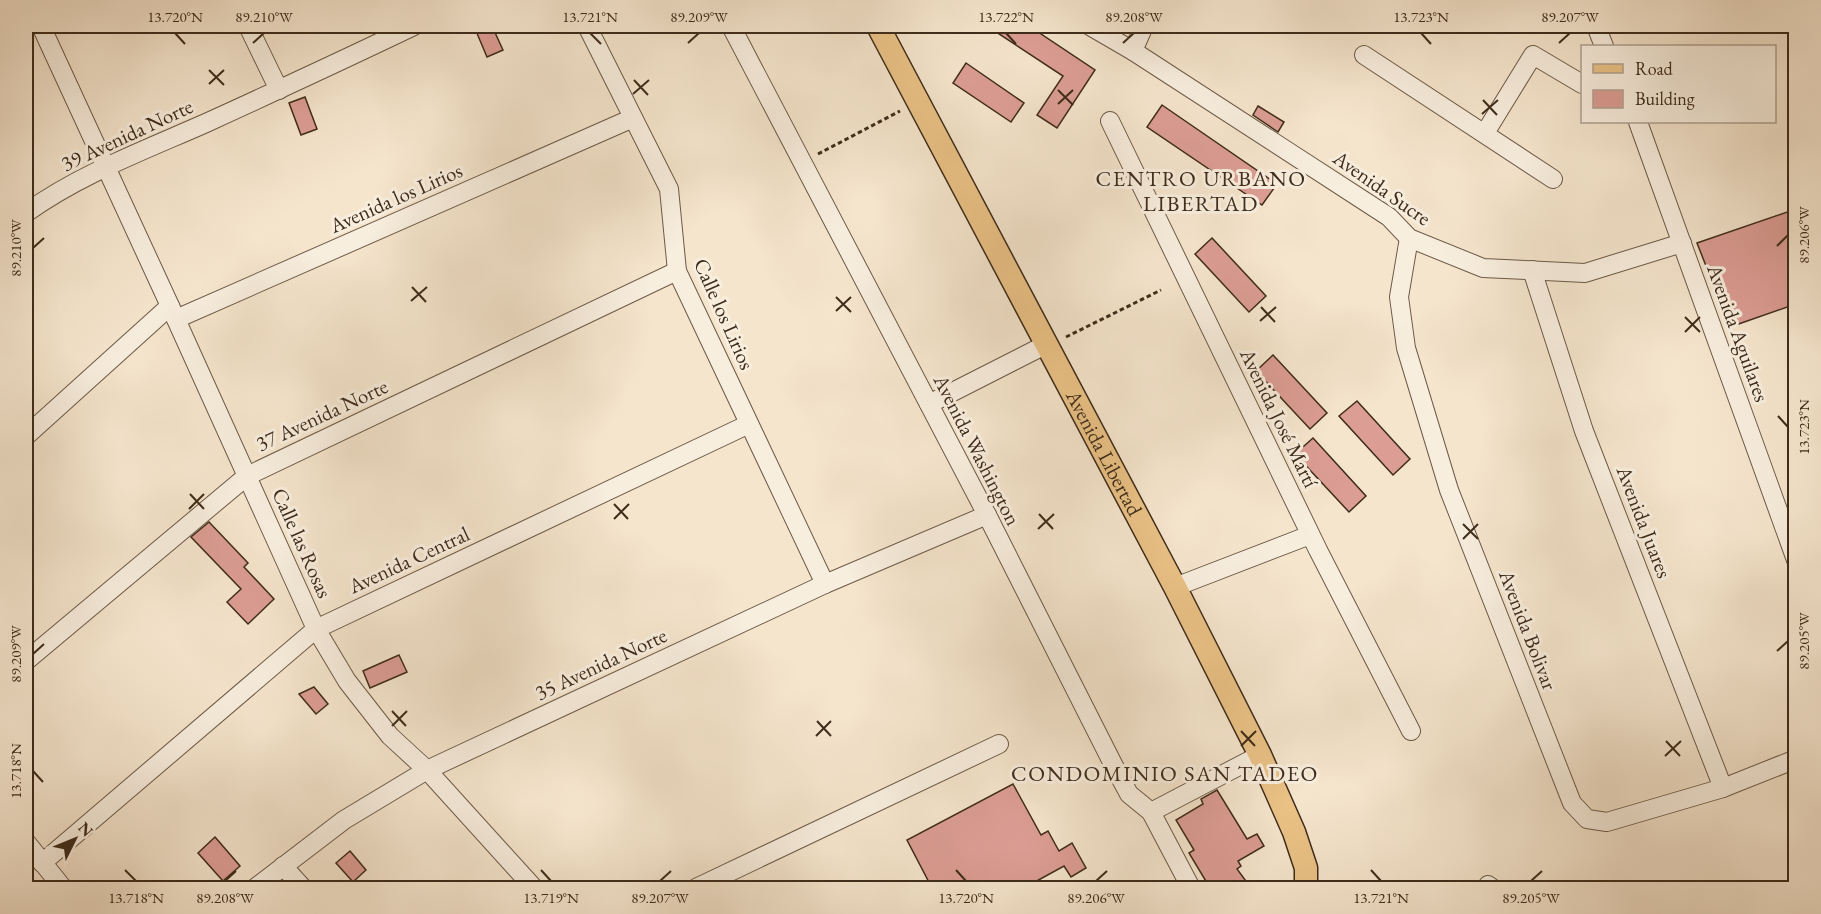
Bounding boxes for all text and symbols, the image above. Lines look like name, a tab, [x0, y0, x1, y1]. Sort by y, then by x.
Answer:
text: 13.720°N	[147, 7, 203, 26]
text: 89.210°W	[235, 7, 293, 26]
text: 13.721°N	[562, 7, 618, 26]
text: 89.209°W	[670, 7, 728, 26]
text: 13.722°N	[978, 7, 1034, 26]
text: 89.208°W	[1105, 7, 1163, 26]
text: 13.723°N	[1393, 7, 1449, 26]
text: 89.207°W	[1541, 7, 1599, 26]
legend	[1581, 45, 1776, 123]
text: Road	[1635, 57, 1674, 80]
text: Building	[1635, 87, 1695, 110]
street label: 39 Avenida Norte	[56, 92, 197, 177]
street label: Avenida Sucre	[1327, 143, 1437, 231]
street label: Avenida los Lirios	[324, 156, 467, 239]
district label: CENTRO URBANO LIBERTAD	[1096, 164, 1306, 218]
text: 89.206°W	[1794, 206, 1813, 264]
text: 89.210°W	[6, 219, 25, 277]
street label: Calle los Lirios	[688, 254, 761, 374]
street label: Avenida Aguilares	[1701, 259, 1776, 406]
street label: Avenida José Martí	[1234, 343, 1325, 493]
street label: Avenida Washington	[927, 369, 1027, 530]
street label: 37 Avenida Norte	[251, 372, 392, 457]
street label: Avenida Libertad	[1060, 384, 1149, 520]
text: 13.723°N	[1794, 399, 1813, 455]
street label: Avenida Juares	[1610, 461, 1678, 582]
street label: Calle las Rosas	[266, 484, 339, 602]
street label: Avenida Central	[343, 520, 474, 600]
street label: Avenida Bolivar	[1493, 565, 1564, 694]
text: 89.205°W	[1794, 612, 1813, 670]
street label: 35 Avenida Norte	[530, 621, 671, 706]
text: 89.209°W	[6, 625, 25, 683]
text: 13.718°N	[6, 743, 25, 799]
district label: CONDOMINIO SAN TADEO	[1011, 759, 1319, 788]
north arrow	[45, 809, 105, 869]
text: N	[74, 817, 98, 841]
text: 13.718°N	[108, 888, 164, 907]
text: 89.208°W	[196, 888, 254, 907]
text: 13.719°N	[523, 888, 579, 907]
text: 89.207°W	[631, 888, 689, 907]
text: 13.720°N	[938, 888, 994, 907]
text: 89.206°W	[1067, 888, 1125, 907]
text: 13.721°N	[1353, 888, 1409, 907]
text: 89.205°W	[1502, 888, 1560, 907]

